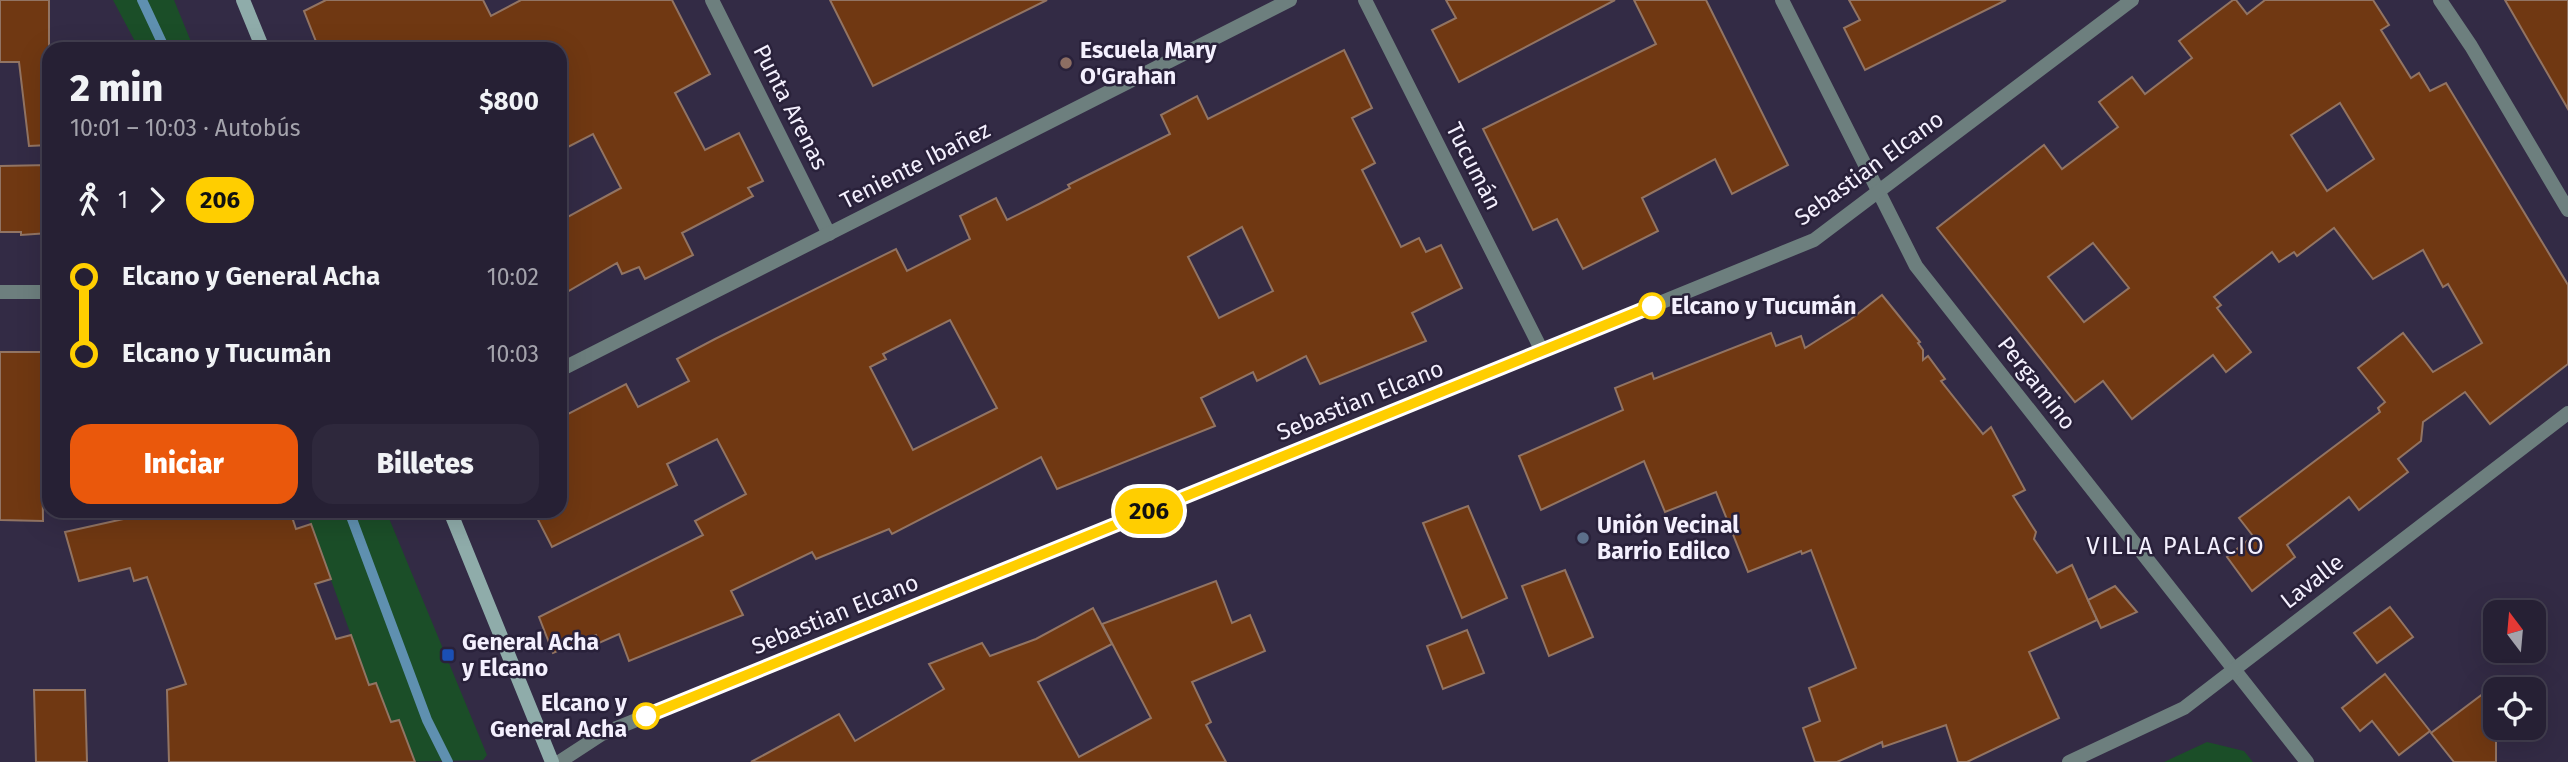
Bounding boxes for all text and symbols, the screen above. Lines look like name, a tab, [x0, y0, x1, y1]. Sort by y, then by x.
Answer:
place label: Escuela Mary O'Grahan	[1080, 36, 1217, 90]
street label: Punta Arenas	[747, 40, 835, 174]
marker: Escuela Mary O'Grahan	[1058, 55, 1074, 71]
text: 2 min	[70, 65, 163, 111]
text: $800	[479, 86, 539, 117]
street label: Sebastian Elcano	[1789, 105, 1949, 231]
text: 10:01 – 10:03 · Autobús	[70, 114, 301, 142]
street label: Teniente Ibañez	[835, 115, 995, 215]
street label: Tucumán	[1440, 118, 1508, 214]
icon: walk	[70, 181, 108, 219]
icon: forward	[138, 181, 176, 219]
text: 1	[118, 186, 128, 214]
text: 206	[200, 186, 240, 214]
text: Elcano y General Acha	[122, 261, 380, 292]
text: 10:02	[487, 263, 539, 291]
place label: Elcano y Tucumán	[1671, 292, 1856, 320]
marker: Elcano y Tucumán	[1639, 293, 1665, 319]
street label: Pergamino	[1992, 331, 2082, 435]
text: Elcano y Tucumán	[122, 338, 332, 369]
text: 10:03	[487, 340, 539, 368]
street label: Sebastian Elcano	[1273, 354, 1447, 446]
button: Iniciar	[70, 424, 298, 504]
button: Billetes	[312, 424, 539, 504]
line badge: 206	[1109, 488, 1189, 534]
text: 206	[1129, 497, 1169, 525]
place label: Unión Vecinal Barrio Edilco	[1597, 511, 1739, 565]
marker: Unión Vecinal Barrio Edilco	[1575, 530, 1591, 546]
district label: VILLA PALACIO	[2086, 532, 2266, 560]
street label: Lavalle	[2275, 548, 2349, 614]
street label: Sebastian Elcano	[748, 568, 922, 660]
north arrow	[2483, 600, 2546, 663]
map controls	[2483, 600, 2546, 740]
place label: General Acha y Elcano	[461, 628, 599, 682]
marker: General Acha y Elcano	[440, 647, 456, 663]
button: locate	[2483, 677, 2546, 740]
place label: Elcano y General Acha	[490, 689, 628, 743]
marker: Elcano y General Acha	[633, 703, 659, 729]

